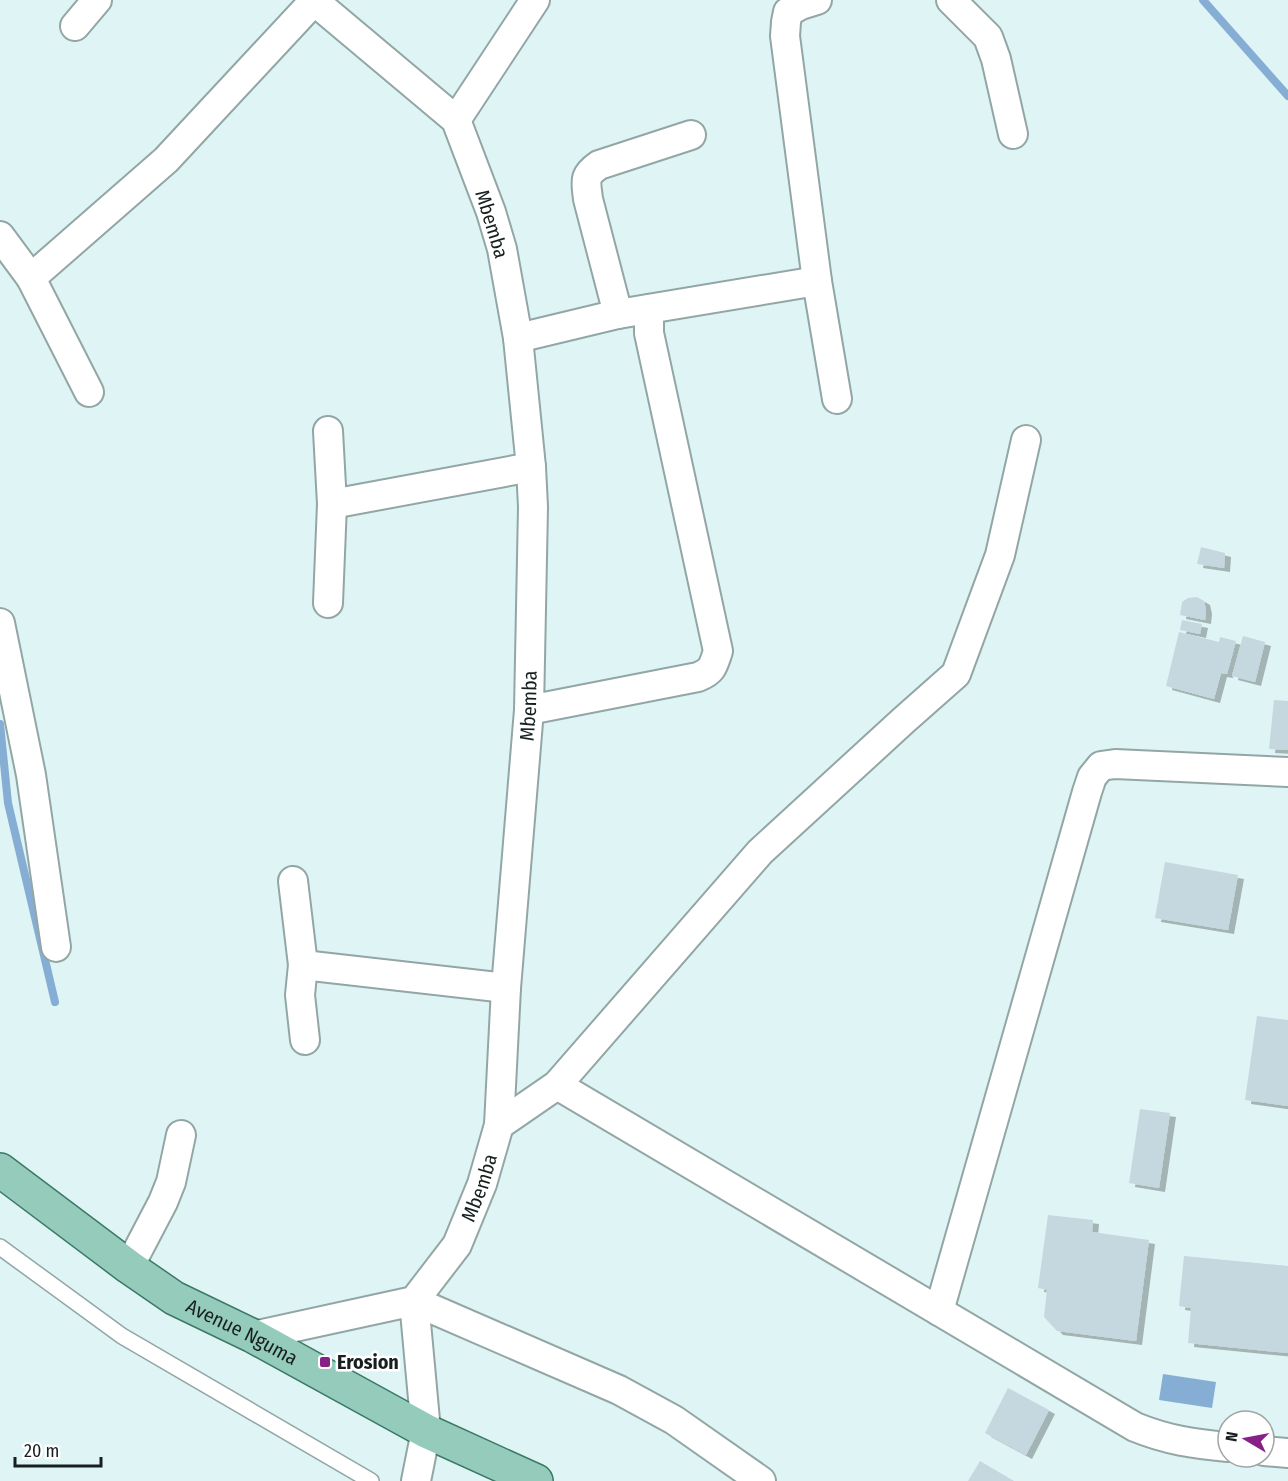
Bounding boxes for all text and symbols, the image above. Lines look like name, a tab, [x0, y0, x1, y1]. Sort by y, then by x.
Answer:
street label: Mbemba	[470, 187, 514, 261]
street label: Mbemba	[514, 670, 542, 742]
street label: Mbemba	[456, 1151, 502, 1225]
street label: Avenue Nguma	[182, 1294, 302, 1370]
place label: Erosion	[337, 1350, 399, 1374]
marker: Erosion	[318, 1355, 332, 1369]
north arrow	[1216, 1409, 1276, 1469]
scale bar	[15, 1430, 100, 1468]
text: N	[1222, 1430, 1242, 1443]
text: 20 m	[24, 1440, 59, 1462]

